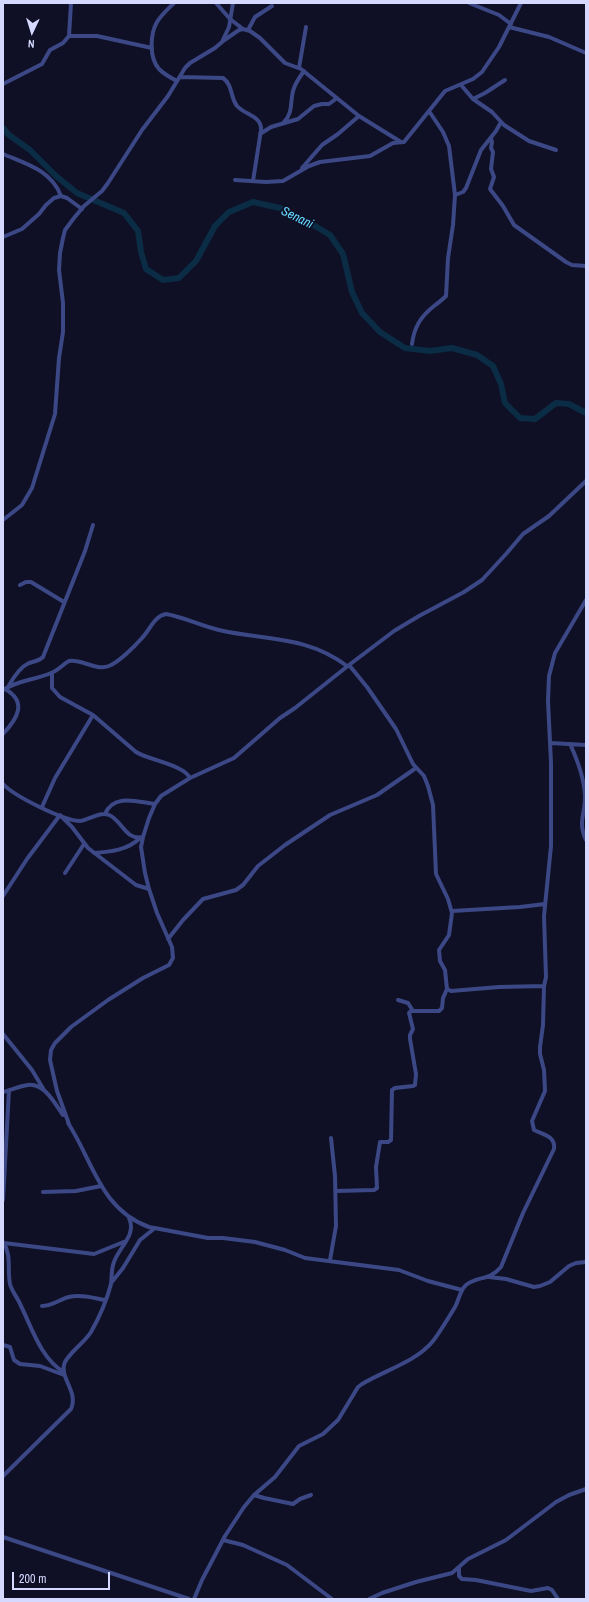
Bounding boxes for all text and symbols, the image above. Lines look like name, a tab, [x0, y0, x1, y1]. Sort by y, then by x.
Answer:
north arrow	[12, 12, 52, 52]
text: N	[27, 37, 35, 51]
water label: Senani	[278, 204, 316, 232]
scale bar	[14, 1564, 112, 1590]
text: 200 m	[19, 1571, 46, 1587]

